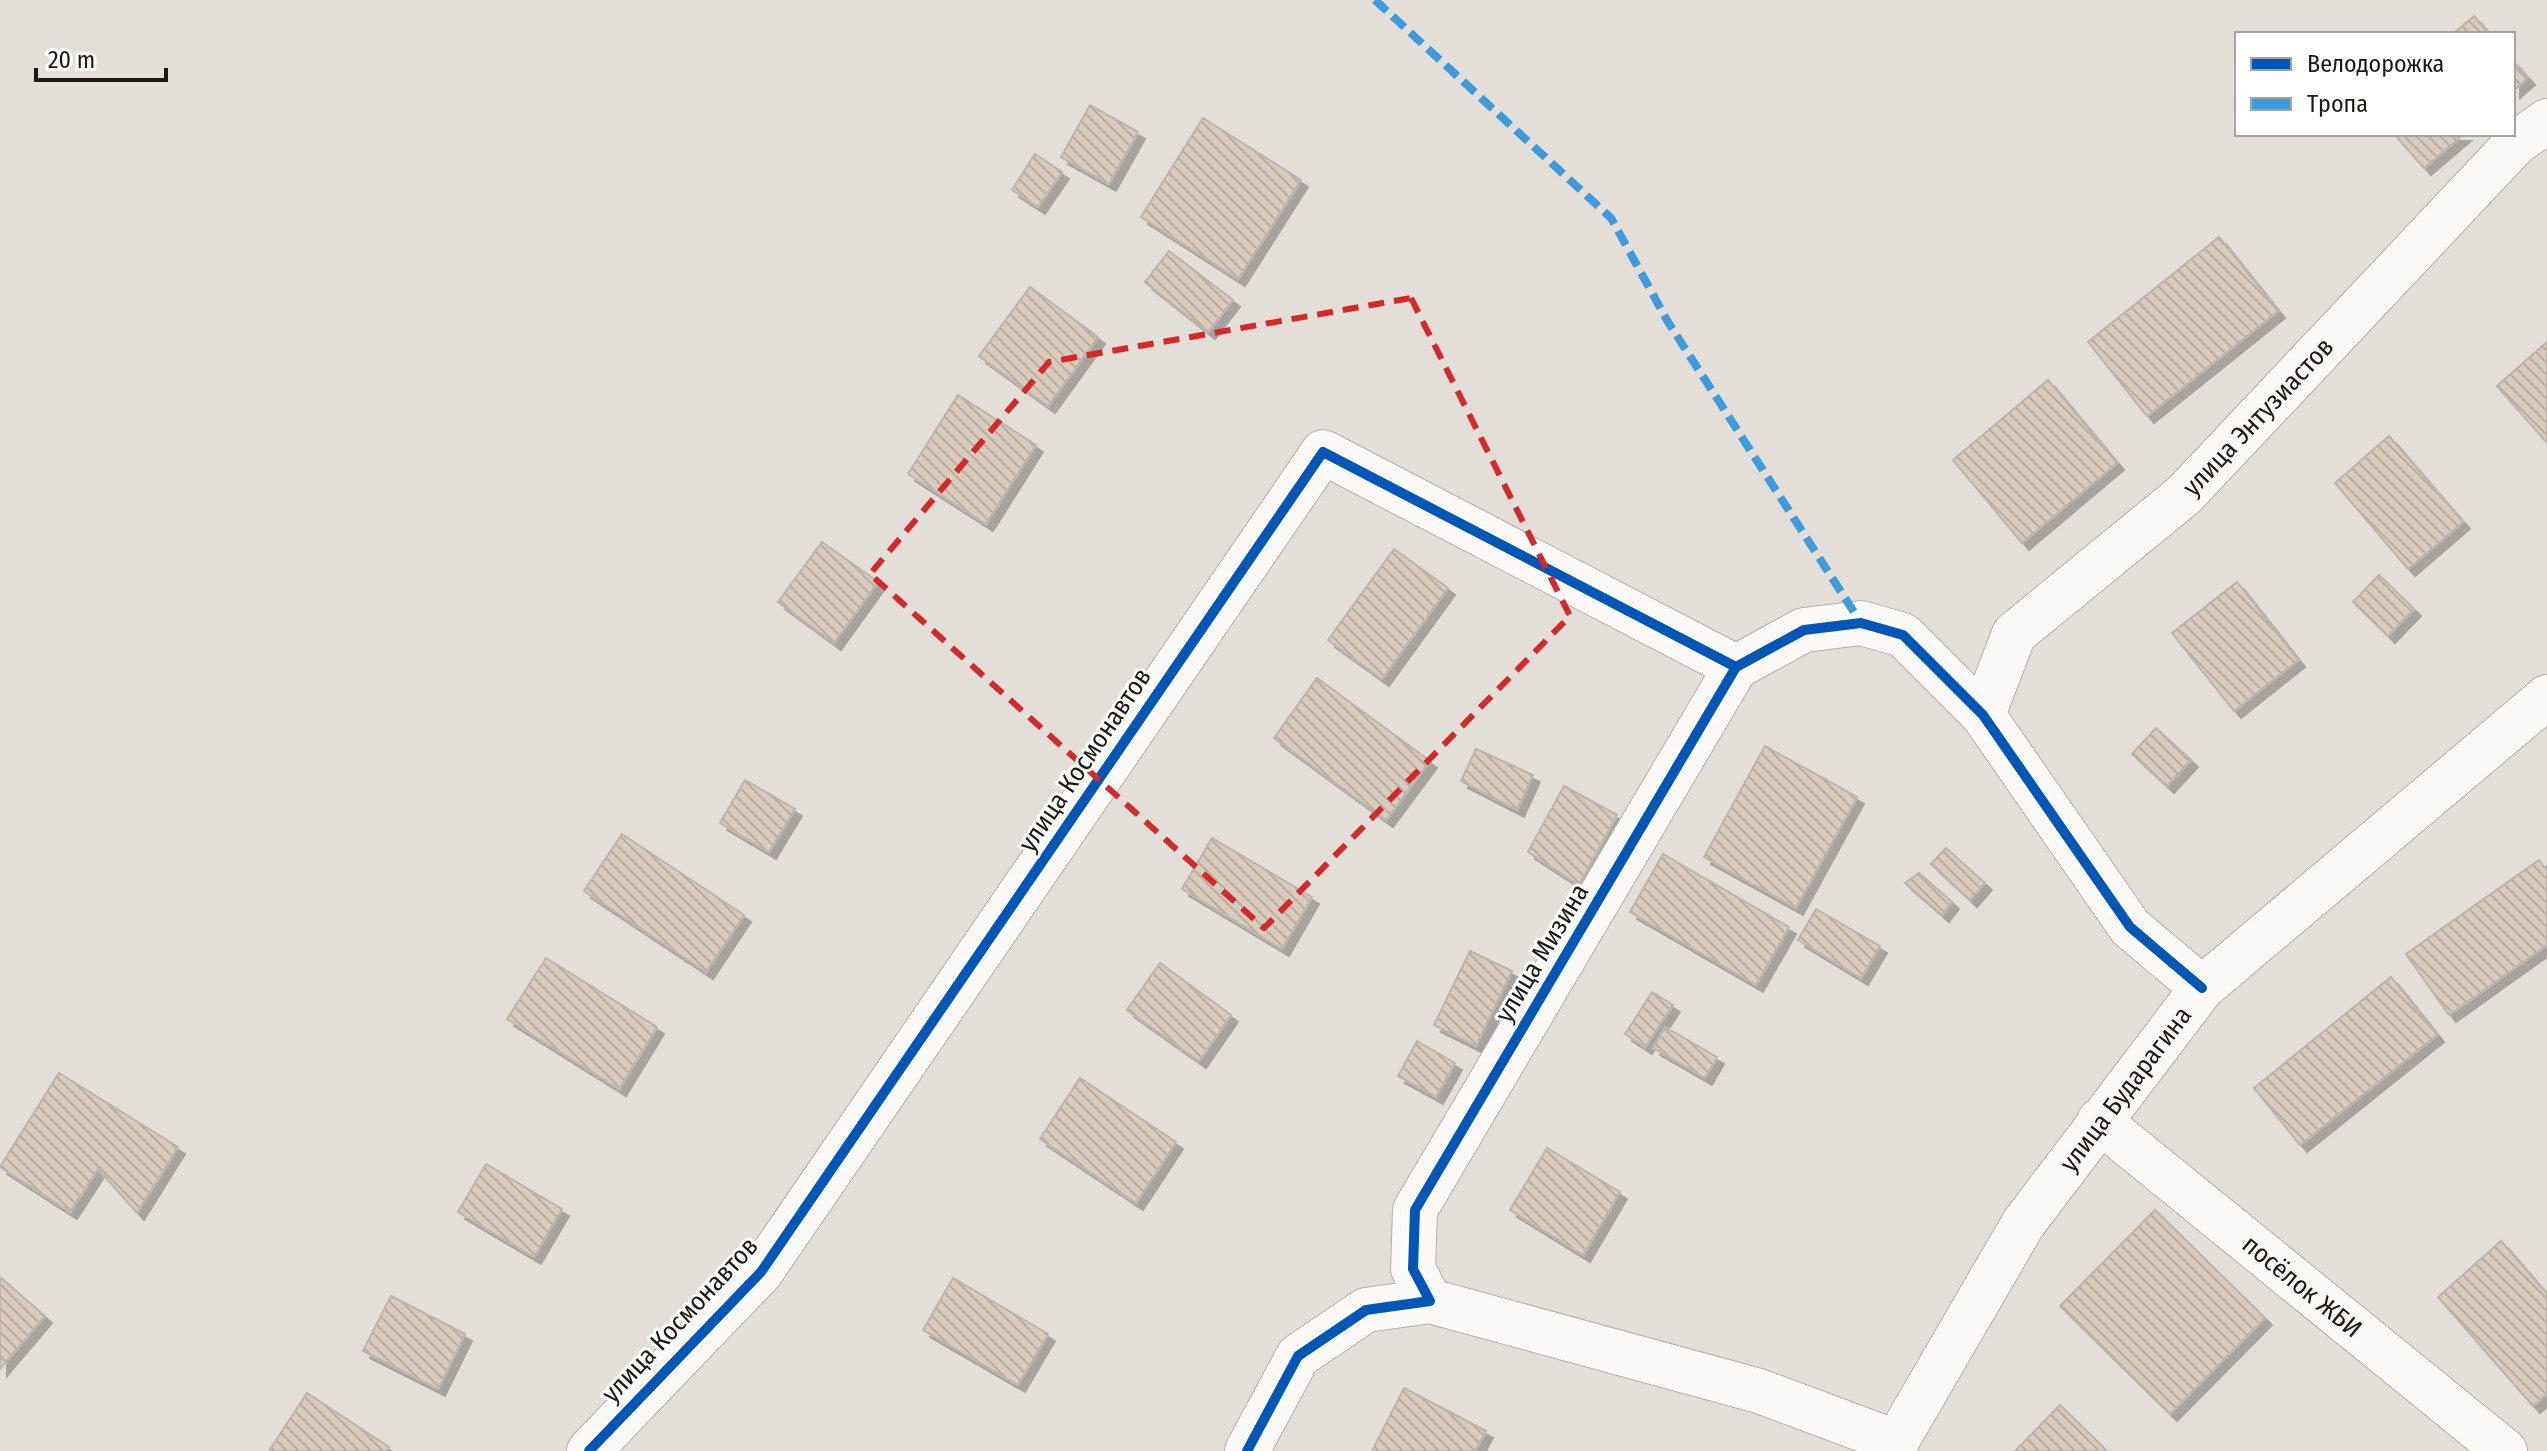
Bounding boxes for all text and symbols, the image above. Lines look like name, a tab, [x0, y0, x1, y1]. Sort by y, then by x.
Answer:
scale bar	[36, 32, 166, 82]
legend	[2235, 32, 2515, 136]
text: 20 m	[48, 46, 95, 74]
text: Велодорожка	[2307, 50, 2444, 78]
text: Тропа	[2307, 90, 2368, 118]
street label: улица Энтузиастов	[2176, 331, 2340, 502]
street label: улица Космонавтов	[1012, 662, 1158, 858]
street label: улица Мизина	[1489, 878, 1595, 1028]
street label: улица Бударагина	[2053, 1000, 2198, 1178]
street label: посёлок ЖБИ	[2236, 1229, 2368, 1344]
street label: улица Космонавтов	[595, 1231, 765, 1409]

